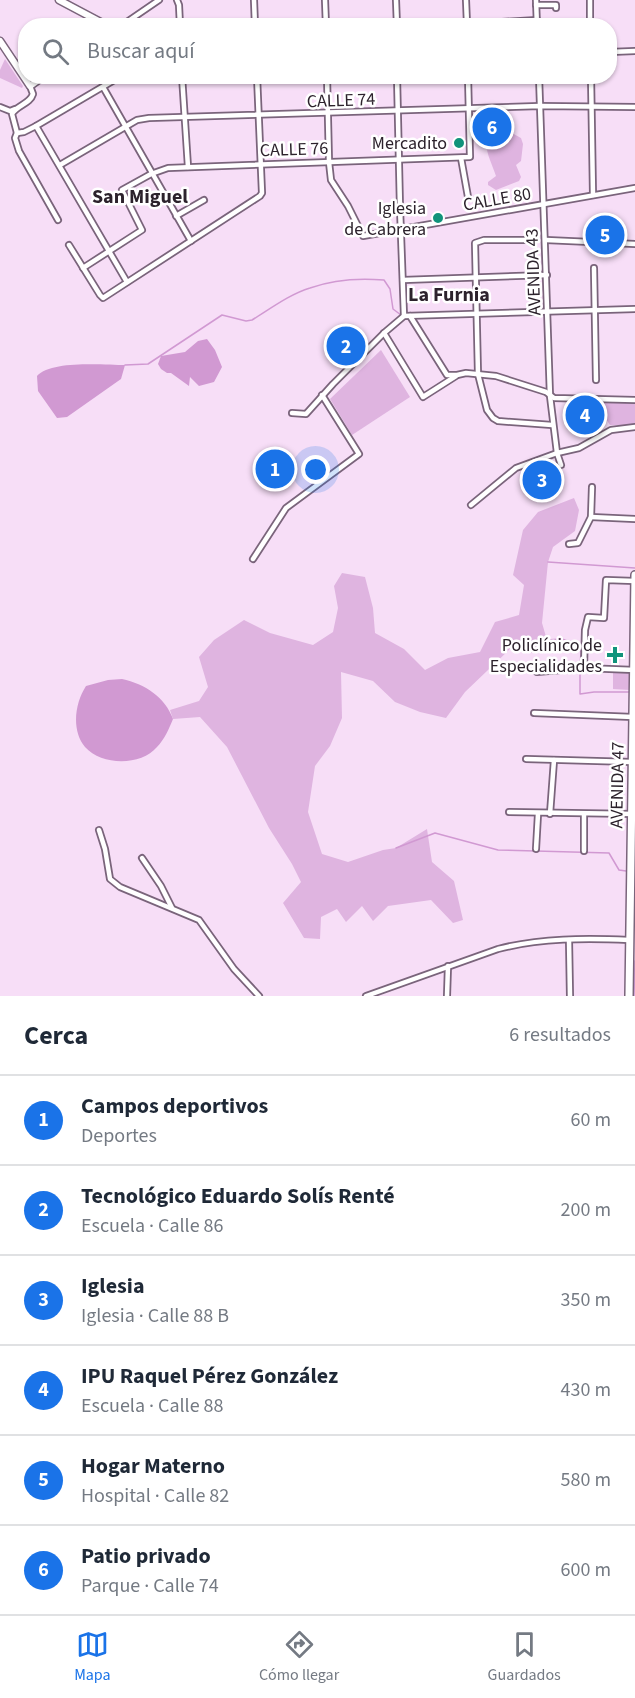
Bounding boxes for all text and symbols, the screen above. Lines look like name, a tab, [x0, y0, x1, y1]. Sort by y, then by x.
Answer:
search box	[18, 18, 617, 84]
icon: search	[39, 35, 72, 68]
text: Buscar aquí	[87, 35, 195, 67]
street label: CALLE 74	[306, 87, 376, 114]
pin: 6	[472, 104, 512, 150]
place label: Mercadito	[372, 131, 447, 156]
street label: CALLE 76	[259, 136, 329, 163]
marker: Mercadito	[452, 136, 466, 150]
street label: CALLE 80	[461, 181, 533, 218]
district label: San Miguel	[92, 183, 188, 211]
place label: Iglesia de Cabrera	[344, 196, 426, 242]
marker: Iglesia de Cabrera	[431, 211, 445, 225]
pin: 5	[586, 212, 624, 258]
street label: AVENIDA 43	[519, 228, 548, 316]
district label: La Furnia	[408, 281, 490, 309]
pin: 2	[326, 324, 366, 368]
pin: 4	[566, 392, 604, 438]
pin: 1	[256, 446, 294, 492]
your location	[301, 455, 330, 484]
pin: 3	[522, 458, 562, 502]
place label: Policlínico de Especialidades	[490, 633, 602, 679]
marker: Policlínico de Especialidades	[606, 646, 624, 664]
street label: AVENIDA 47	[604, 741, 631, 829]
text: Cerca	[24, 1017, 88, 1054]
text: 6 resultados	[509, 1021, 611, 1049]
text: Campos deportivos	[81, 1090, 268, 1122]
text: 1	[38, 1106, 49, 1134]
text: 60 m	[571, 1106, 611, 1134]
text: Deportes	[81, 1122, 157, 1150]
text: Tecnológico Eduardo Solís Renté	[81, 1180, 395, 1212]
text: 2	[38, 1196, 49, 1224]
text: 200 m	[561, 1196, 611, 1224]
text: Escuela · Calle 86	[81, 1212, 224, 1240]
text: Iglesia	[81, 1270, 144, 1302]
text: 3	[38, 1286, 49, 1314]
text: 350 m	[561, 1286, 611, 1314]
text: Iglesia · Calle 88 B	[81, 1302, 229, 1330]
text: IPU Raquel Pérez González	[81, 1360, 338, 1392]
text: 4	[38, 1376, 49, 1404]
text: 430 m	[561, 1376, 611, 1404]
text: Escuela · Calle 88	[81, 1392, 224, 1420]
text: Hogar Materno	[81, 1450, 225, 1482]
text: 5	[38, 1466, 49, 1494]
text: 580 m	[561, 1466, 611, 1494]
text: Hospital · Calle 82	[81, 1482, 229, 1510]
text: Patio privado	[81, 1540, 211, 1572]
text: 6	[38, 1556, 49, 1584]
text: 600 m	[561, 1556, 611, 1584]
text: Parque · Calle 74	[81, 1572, 219, 1600]
tab: Mapa	[74, 1628, 111, 1686]
tab: Cómo llegar	[259, 1628, 339, 1686]
tab: Guardados	[488, 1628, 561, 1686]

